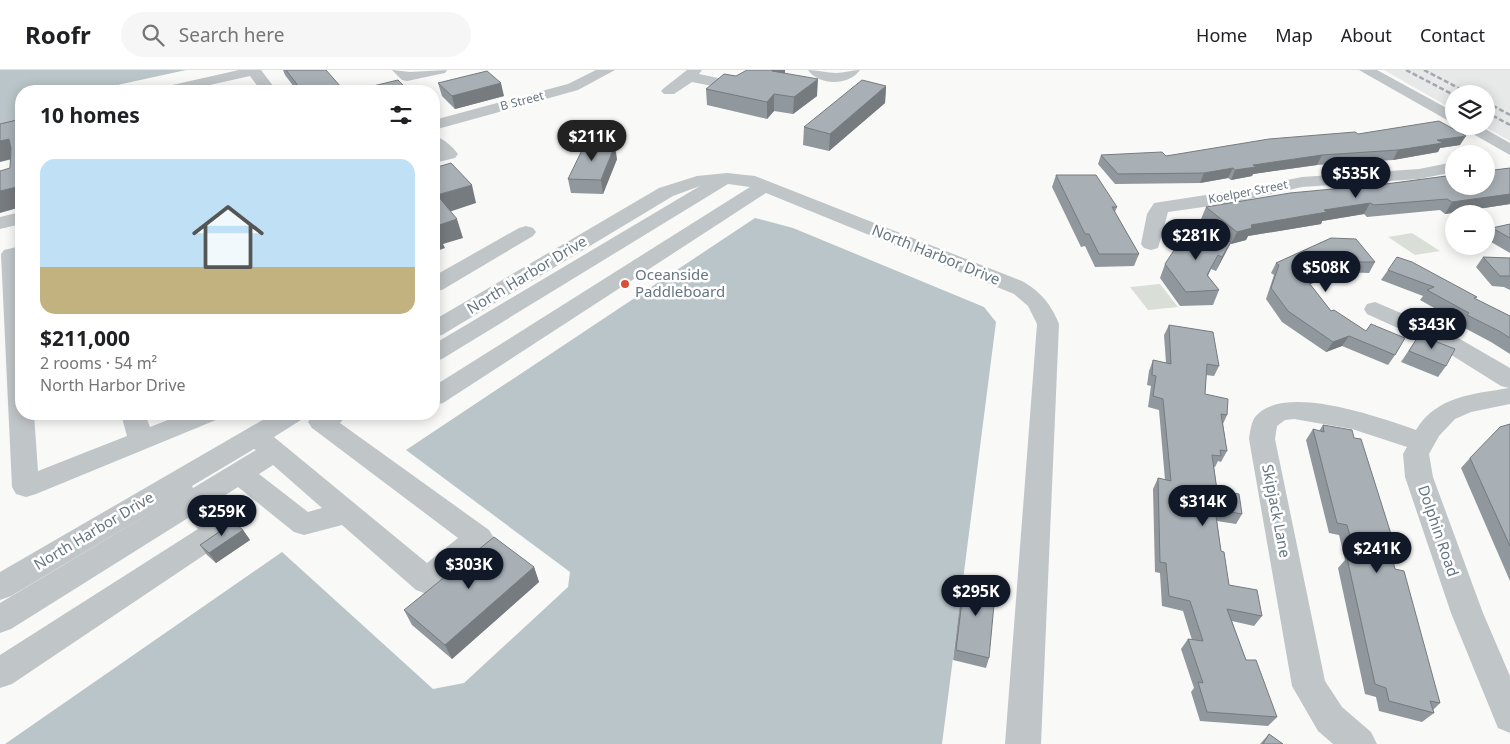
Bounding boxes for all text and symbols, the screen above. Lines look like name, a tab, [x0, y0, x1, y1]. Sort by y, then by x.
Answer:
search box	[121, 12, 471, 57]
text: Roofr	[25, 18, 91, 51]
icon: search	[139, 21, 167, 49]
text: Search here	[179, 22, 284, 48]
text: Home	[1196, 23, 1247, 47]
text: Map	[1275, 23, 1313, 47]
text: About	[1341, 23, 1392, 47]
text: Contact	[1420, 23, 1485, 47]
map controls	[1445, 85, 1495, 255]
button: layers	[1445, 85, 1495, 135]
street label: B Street	[498, 86, 546, 114]
text: 10 homes	[40, 101, 140, 129]
icon: filters	[387, 101, 415, 129]
pin: $211K	[557, 119, 627, 162]
text: $211K	[568, 125, 616, 147]
button: +	[1445, 145, 1495, 195]
pin: $535K	[1321, 156, 1391, 199]
text: $535K	[1332, 162, 1380, 184]
street label: Koelper Street	[1207, 175, 1290, 208]
icon: home	[183, 192, 273, 282]
button: −	[1445, 205, 1495, 255]
pin: $281K	[1161, 218, 1231, 261]
street label: North Harbor Drive	[869, 219, 1003, 289]
text: $281K	[1172, 224, 1220, 246]
street label: North Harbor Drive	[463, 230, 590, 318]
pin: $508K	[1291, 250, 1361, 293]
text: $508K	[1302, 256, 1350, 278]
place label: Oceanside Paddleboard	[635, 264, 725, 301]
marker: Oceanside Paddleboard	[619, 278, 631, 290]
pin: $343K	[1397, 308, 1467, 350]
text: $343K	[1408, 313, 1456, 335]
text: $211,000	[40, 324, 130, 352]
text: 2 rooms · 54 m²	[40, 352, 157, 374]
text: North Harbor Drive	[40, 374, 186, 396]
street label: Skipjack Lane	[1258, 462, 1296, 559]
street label: Dolphin Road	[1414, 482, 1464, 579]
pin: $314K	[1168, 484, 1238, 527]
street label: North Harbor Drive	[30, 486, 157, 574]
text: $314K	[1179, 490, 1227, 512]
pin: $259K	[187, 494, 257, 537]
text: $259K	[198, 500, 246, 522]
pin: $241K	[1342, 532, 1412, 574]
text: $241K	[1353, 537, 1401, 559]
pin: $303K	[434, 548, 504, 590]
text: $303K	[445, 553, 493, 575]
pin: $295K	[941, 574, 1011, 617]
text: $295K	[952, 580, 1000, 602]

